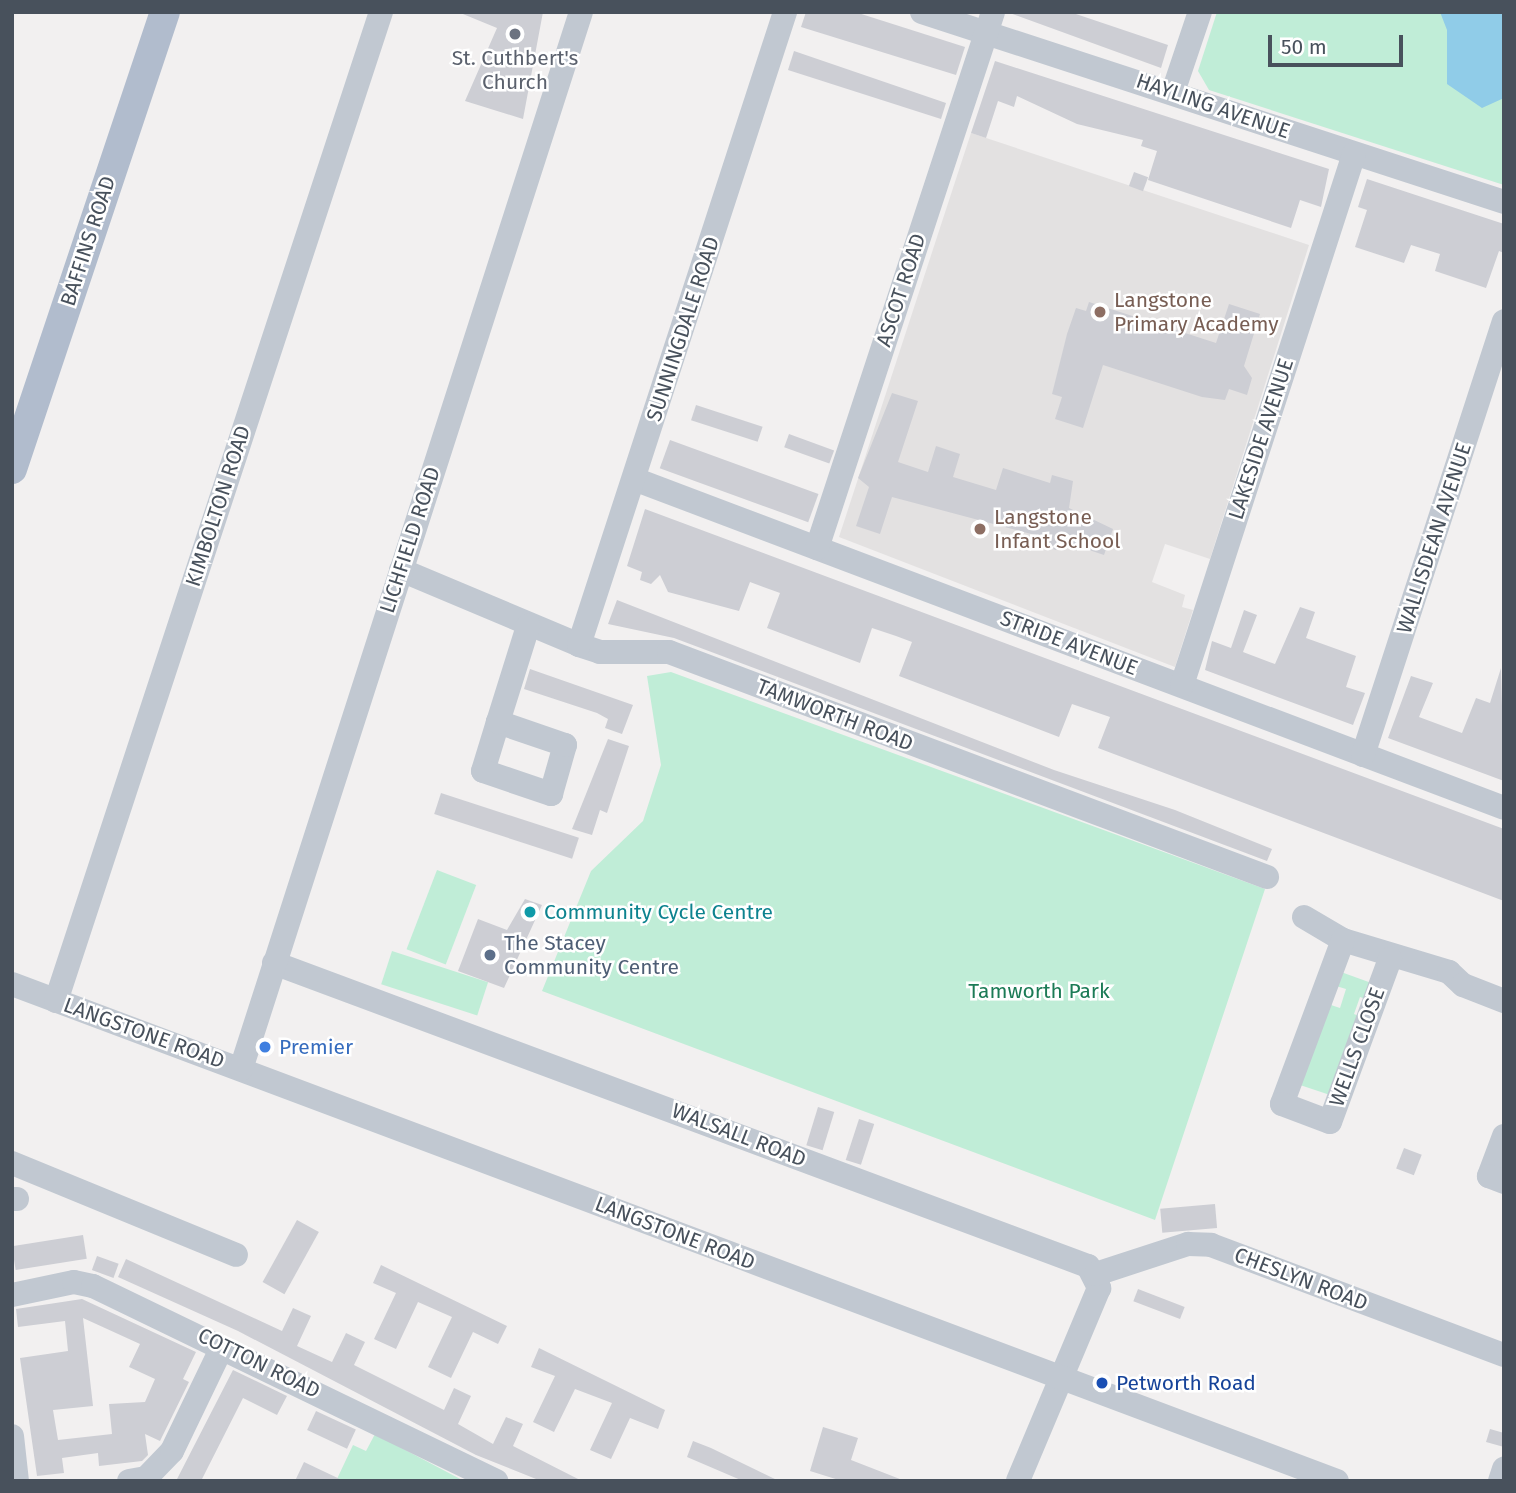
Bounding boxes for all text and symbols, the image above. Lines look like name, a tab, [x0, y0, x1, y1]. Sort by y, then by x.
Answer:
scale bar	[1271, 21, 1406, 65]
marker: St. Cuthbert's Church	[507, 26, 523, 42]
text: 50 m	[1281, 34, 1327, 60]
place label: St. Cuthbert's Church	[452, 45, 578, 95]
street label: HAYLING AVENUE	[1133, 68, 1293, 144]
street label: BAFFINS ROAD	[55, 173, 121, 309]
street label: ASCOT ROAD	[871, 230, 931, 350]
street label: SUNNINGDALE ROAD	[641, 233, 725, 425]
place label: Langstone Primary Academy	[1114, 287, 1279, 337]
marker: Langstone Primary Academy	[1092, 304, 1108, 320]
street label: LAKESIDE AVENUE	[1223, 355, 1299, 523]
street label: KIMBOLTON ROAD	[180, 422, 256, 590]
street label: WALLISDEAN AVENUE	[1391, 440, 1477, 636]
street label: LICHFIELD ROAD	[374, 464, 446, 616]
place label: Langstone Infant School	[994, 504, 1120, 554]
marker: Langstone Infant School	[972, 521, 988, 537]
street label: STRIDE AVENUE	[997, 605, 1141, 681]
street label: TAMWORTH ROAD	[753, 674, 917, 756]
place label: Community Cycle Centre	[544, 899, 773, 925]
marker: Community Cycle Centre	[522, 904, 538, 920]
place label: The Stacey Community Centre	[504, 930, 679, 980]
marker: The Stacey Community Centre	[482, 947, 498, 963]
park label: Tamworth Park	[968, 978, 1110, 1004]
street label: WELLS CLOSE	[1324, 984, 1390, 1110]
street label: LANGSTONE ROAD	[60, 992, 228, 1074]
place label: Premier	[279, 1034, 353, 1060]
marker: Premier	[257, 1039, 273, 1055]
street label: WALSALL ROAD	[668, 1098, 810, 1172]
street label: LANGSTONE ROAD	[591, 1191, 759, 1275]
street label: CHESLYN ROAD	[1231, 1242, 1371, 1316]
street label: COTTON ROAD	[194, 1323, 324, 1403]
place label: Petworth Road	[1116, 1370, 1256, 1396]
marker: Petworth Road	[1094, 1375, 1110, 1391]

